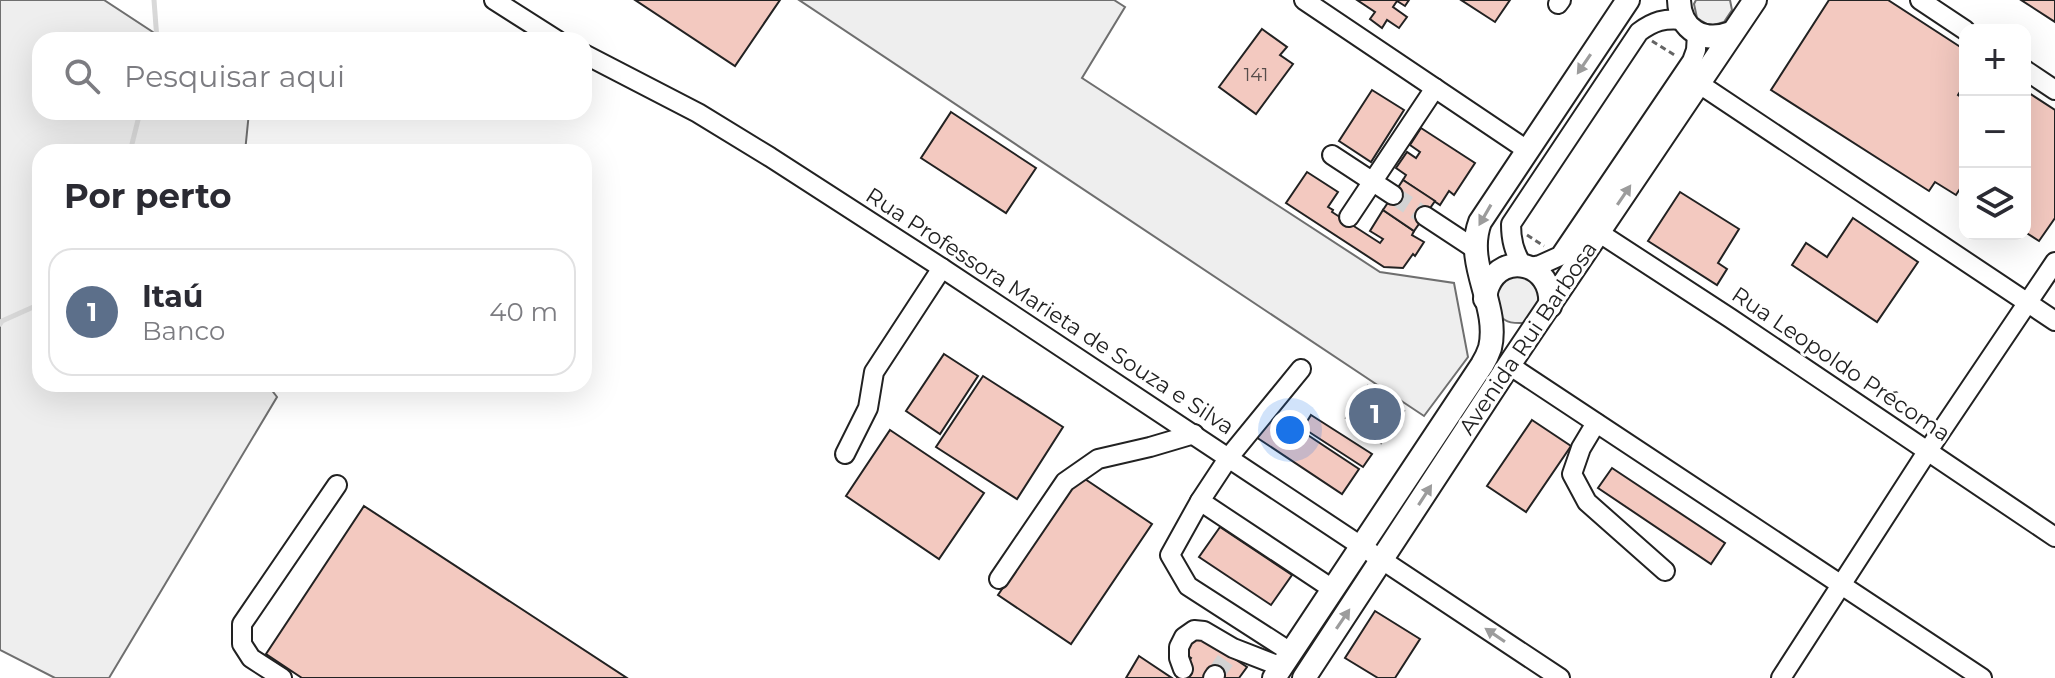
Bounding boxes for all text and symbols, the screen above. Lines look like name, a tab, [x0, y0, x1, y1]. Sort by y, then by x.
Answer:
map controls	[1959, 24, 2031, 240]
button: +	[1959, 24, 2031, 96]
search box	[32, 32, 592, 120]
icon: search	[60, 54, 104, 98]
one-way arrow	[1577, 54, 1592, 75]
text: Pesquisar aqui	[124, 58, 345, 95]
house number: 141	[1244, 64, 1268, 86]
button: −	[1959, 96, 2031, 168]
button: layers	[1959, 168, 2031, 240]
text: Por perto	[64, 175, 232, 217]
street label: Rua Professora Marieta de Souza e Silva	[861, 182, 1239, 440]
one-way arrow	[1616, 184, 1631, 205]
one-way arrow	[1478, 204, 1492, 226]
street label: Avenida Rui Barbosa	[1453, 236, 1603, 440]
text: Itaú	[142, 278, 203, 315]
street label: Rua Leopoldo Précoma	[1727, 281, 1955, 447]
text: 1	[87, 296, 97, 328]
text: 40 m	[489, 296, 558, 328]
text: Banco	[142, 315, 225, 347]
pin: 1	[1349, 384, 1401, 444]
your location	[1270, 410, 1310, 450]
one-way arrow	[1417, 484, 1432, 506]
one-way arrow	[1335, 608, 1350, 630]
one-way arrow	[1485, 628, 1506, 643]

